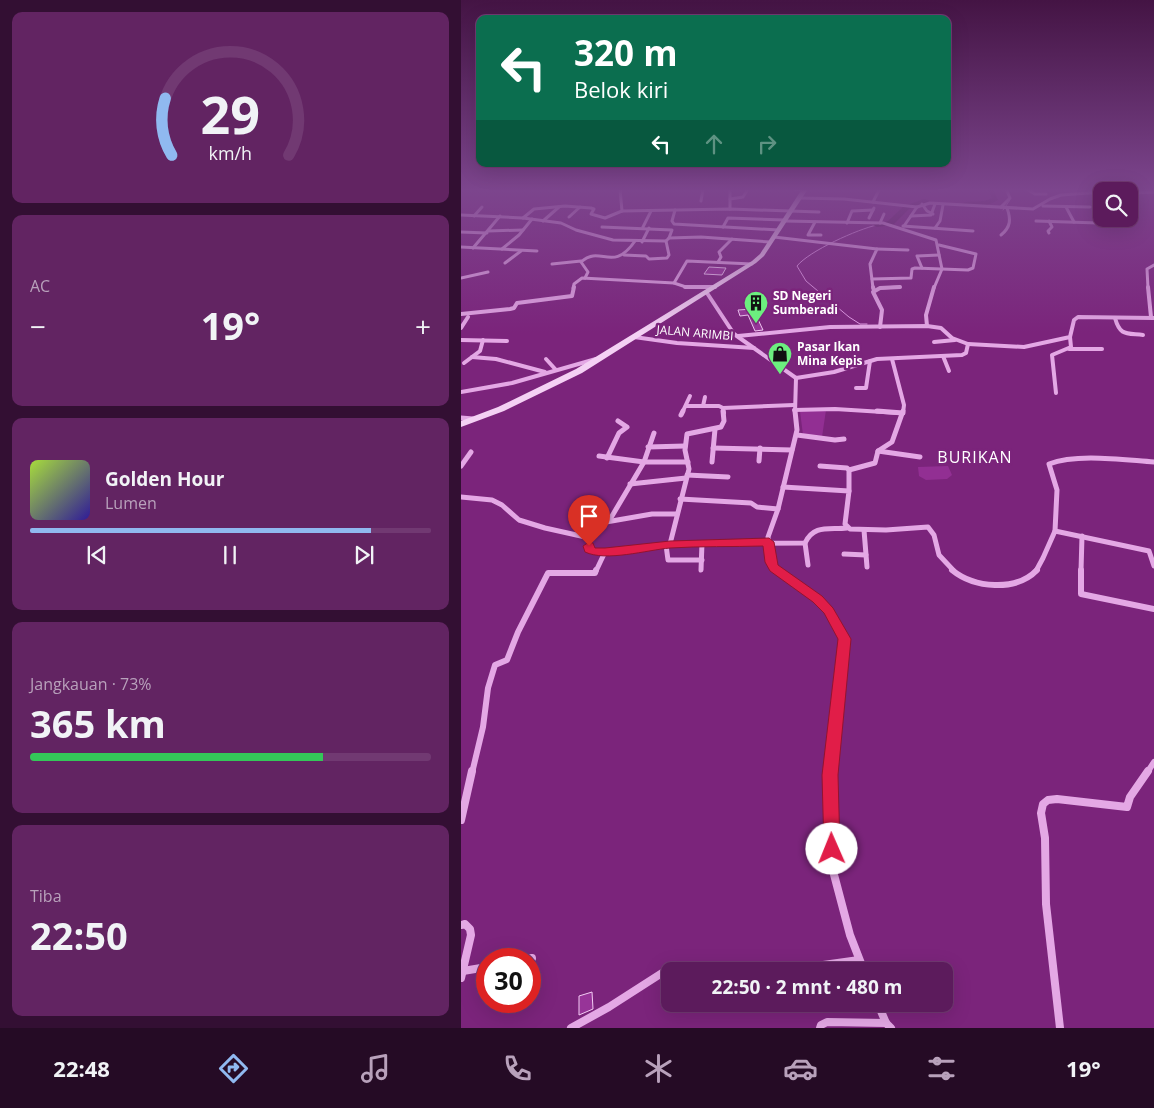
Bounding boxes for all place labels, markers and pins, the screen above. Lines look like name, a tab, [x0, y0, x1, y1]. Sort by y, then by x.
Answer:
place label: SD Negeri Sumberadi	[773, 287, 838, 318]
building icon: SD Negeri Sumberadi	[743, 290, 769, 324]
place label: Pasar Ikan Mina Kepis	[797, 338, 863, 369]
shop icon: Pasar Ikan Mina Kepis	[767, 341, 793, 375]
pin	[568, 495, 610, 546]

